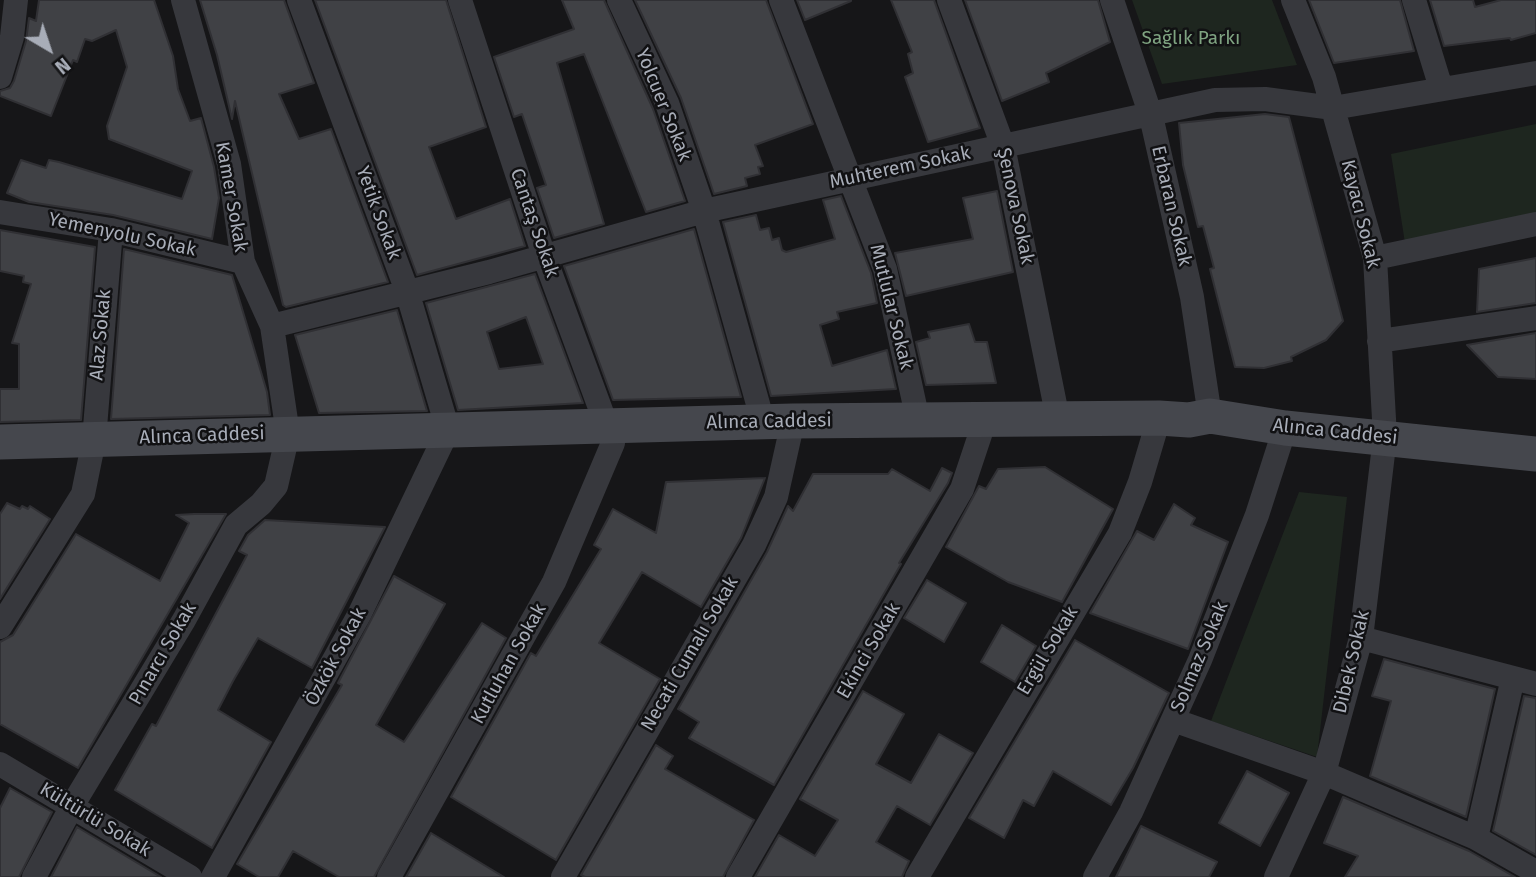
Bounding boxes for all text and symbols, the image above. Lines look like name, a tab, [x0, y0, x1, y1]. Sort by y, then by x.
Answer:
north arrow	[14, 14, 84, 84]
park label: Sağlık Parkı	[1142, 28, 1240, 50]
street label: Yolcuer Sokak	[630, 45, 696, 165]
text: N	[50, 53, 75, 79]
street label: Kamer Sokak	[210, 140, 252, 254]
street label: Muhterem Sokak	[828, 142, 972, 194]
street label: Erbaran Sokak	[1146, 144, 1196, 268]
street label: Şenova Sokak	[992, 146, 1038, 266]
street label: Kayacı Sokak	[1336, 157, 1384, 271]
street label: Yetik Sokak	[351, 163, 405, 263]
street label: Cantaş Sokak	[505, 166, 563, 280]
street label: Yemenyolu Sokak	[46, 208, 198, 262]
street label: Mutlular Sokak	[864, 242, 918, 372]
street label: Alaz Sokak	[86, 289, 116, 381]
street label: Alınca Caddesi	[706, 410, 832, 434]
street label: Alınca Caddesi	[1271, 414, 1399, 450]
street label: Alınca Caddesi	[139, 422, 265, 450]
street label: Necati Cumalı Sokak	[636, 573, 744, 735]
street label: Solmaz Sokak	[1166, 598, 1234, 716]
street label: Pınarcı Sokak	[124, 599, 202, 709]
street label: Ekinci Sokak	[832, 599, 906, 703]
street label: Kutluhan Sokak	[467, 600, 551, 728]
street label: Ergül Sokak	[1013, 603, 1083, 699]
street label: Özkök Sokak	[301, 604, 371, 710]
street label: Dibek Sokak	[1329, 608, 1375, 716]
street label: Kültürlü Sokak	[35, 778, 155, 862]

